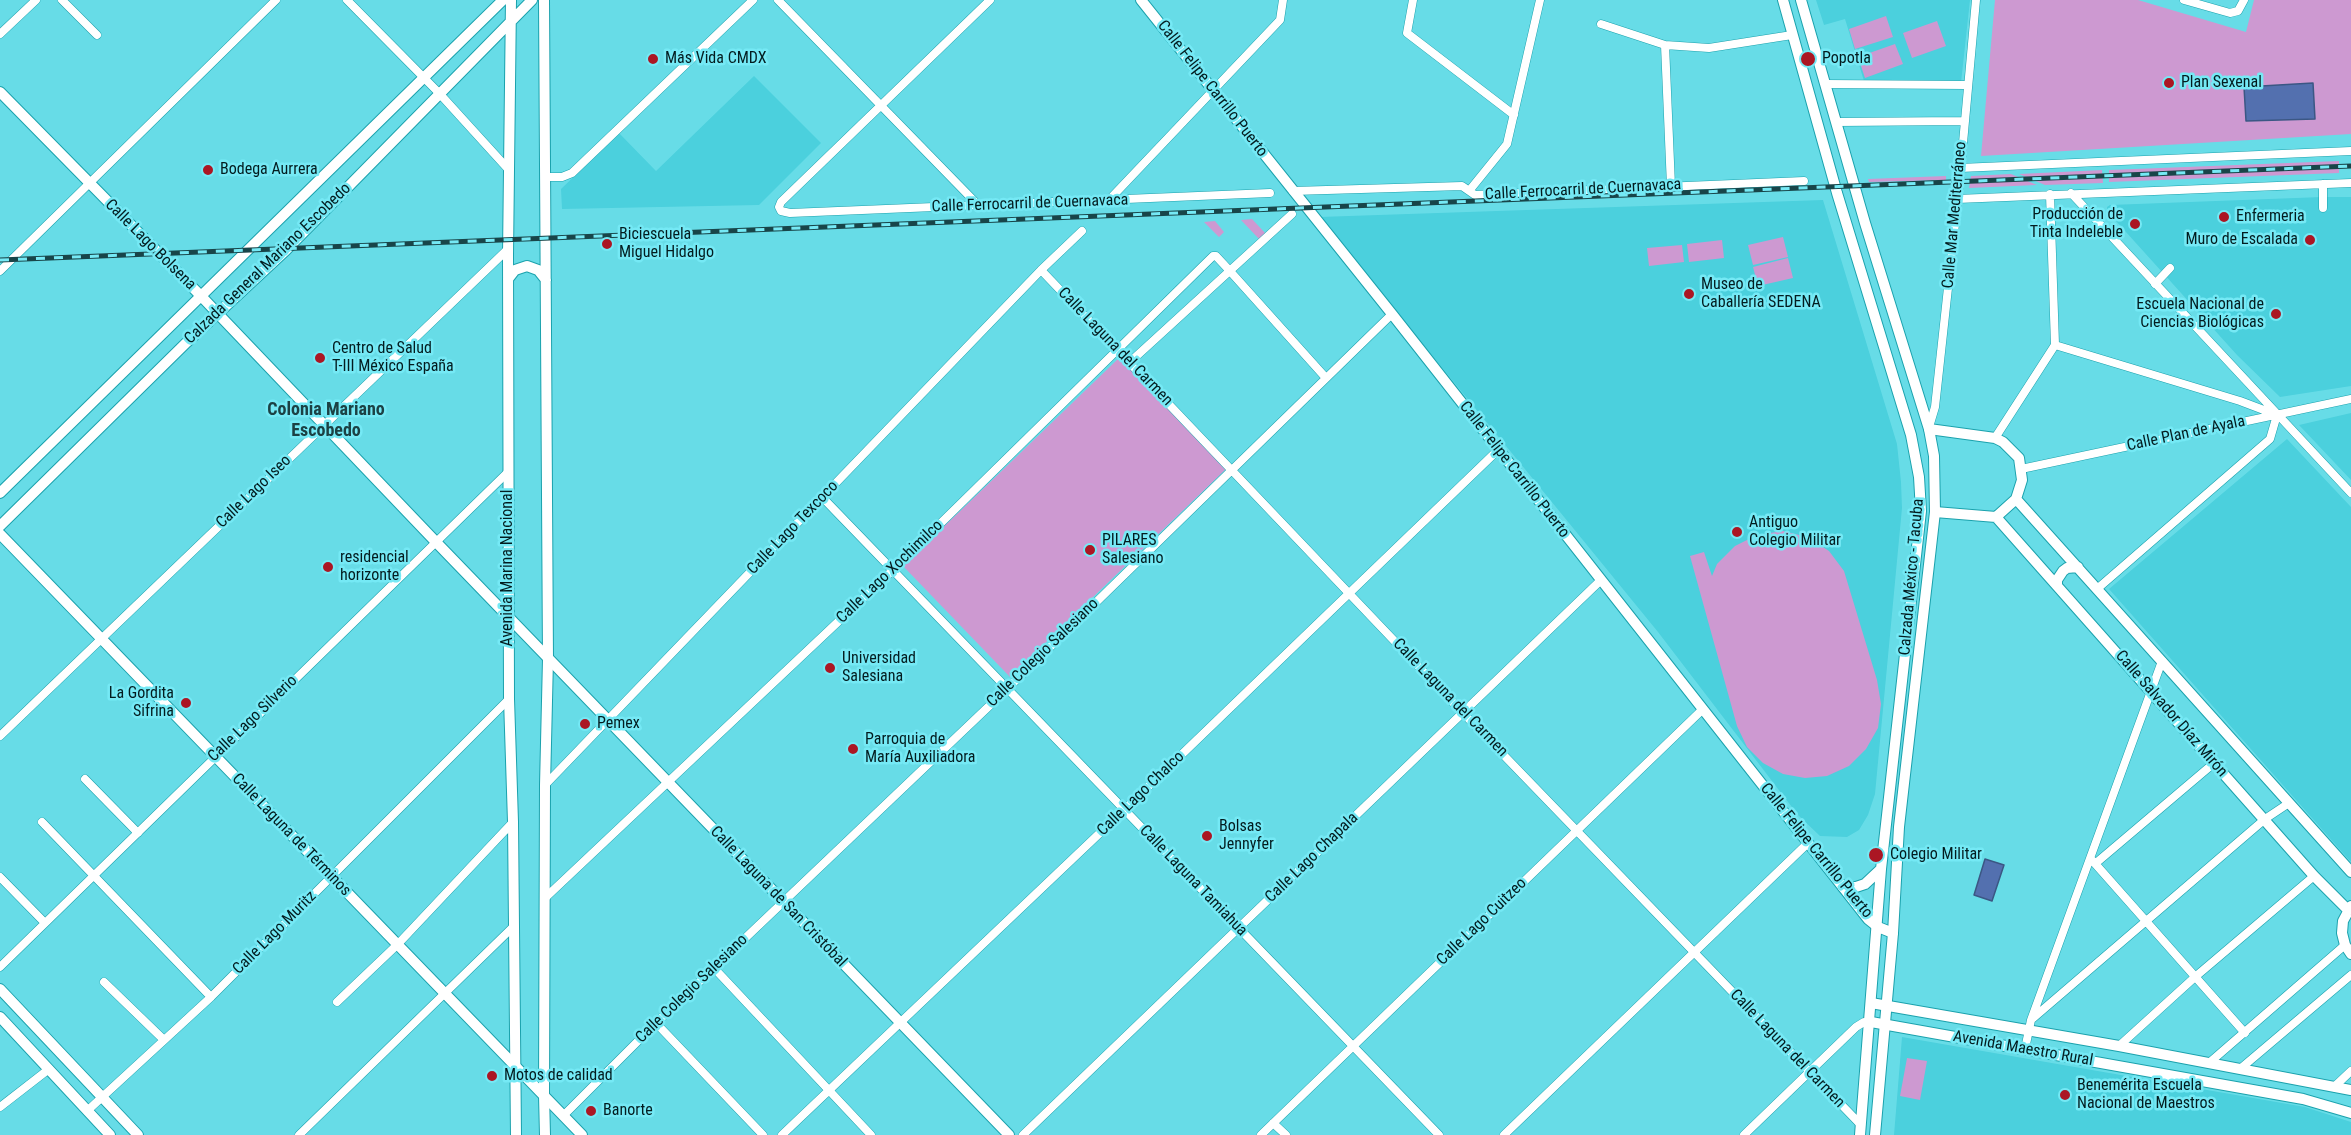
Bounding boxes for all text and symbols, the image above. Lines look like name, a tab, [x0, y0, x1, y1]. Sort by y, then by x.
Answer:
street label: Calle Felipe Carrillo Puerto	[1153, 17, 1271, 161]
place label: Más Vida CMDX	[665, 49, 767, 69]
place label: Popotla	[1822, 49, 1871, 69]
marker: Popotla	[1799, 50, 1817, 68]
marker: Más Vida CMDX	[646, 52, 660, 66]
place label: Plan Sexenal	[2181, 73, 2262, 93]
marker: Plan Sexenal	[2162, 76, 2176, 90]
street label: Calle Mar Mediterráneo	[1939, 141, 1971, 289]
place label: Bodega Aurrera	[220, 160, 318, 180]
marker: Bodega Aurrera	[201, 163, 215, 177]
street label: Calle Ferrocarril de Cuernavaca	[1484, 175, 1682, 205]
street label: Calzada General Mariano Escobedo	[181, 179, 355, 349]
street label: Calle Ferrocarril de Cuernavaca	[931, 191, 1129, 217]
street label: Calle Lago Bolsena	[101, 196, 199, 294]
place label: Producción de Tinta Indeleble	[2030, 205, 2123, 243]
place label: Enfermeria	[2236, 207, 2305, 227]
marker: Enfermeria	[2217, 210, 2231, 224]
marker: Producción de Tinta Indeleble	[2128, 217, 2142, 231]
place label: Biciescuela Miguel Hidalgo	[619, 225, 714, 263]
place label: Muro de Escalada	[2185, 230, 2298, 250]
marker: Muro de Escalada	[2303, 233, 2317, 247]
marker: Biciescuela Miguel Hidalgo	[600, 237, 614, 251]
place label: Museo de Caballería SEDENA	[1701, 275, 1821, 313]
street label: Calle Laguna del Carmen	[1054, 284, 1176, 410]
marker: Museo de Caballería SEDENA	[1682, 287, 1696, 301]
place label: Escuela Nacional de Ciencias Biológicas	[2136, 295, 2264, 333]
marker: Escuela Nacional de Ciencias Biológicas	[2269, 307, 2283, 321]
place label: Centro de Salud T-III México España	[332, 339, 454, 377]
marker: Centro de Salud T-III México España	[313, 351, 327, 365]
street label: Calle Felipe Carrillo Puerto	[1455, 398, 1573, 542]
district label: Colonia Mariano Escobedo	[267, 399, 385, 442]
street label: Calle Plan de Ayala	[2125, 412, 2247, 456]
street label: Calle Lago Iseo	[212, 451, 296, 533]
street label: Calle Lago Texcoco	[743, 477, 843, 579]
street label: Avenida Marina Nacional	[498, 490, 518, 646]
street label: Calzada México - Tacuba	[1896, 498, 1928, 656]
place label: Antiguo Colegio Militar	[1749, 513, 1841, 551]
street label: Calle Lago Xochimilco	[833, 516, 947, 628]
marker: Antiguo Colegio Militar	[1730, 525, 1744, 539]
place label: PILARES Salesiano	[1102, 531, 1164, 569]
marker: PILARES Salesiano	[1083, 543, 1097, 557]
place label: residencial horizonte	[340, 548, 409, 586]
marker: residencial horizonte	[321, 560, 335, 574]
street label: Calle Colegio Salesiano	[983, 595, 1103, 711]
street label: Calle Laguna del Carmen	[1389, 635, 1511, 761]
street label: Calle Salvador Díaz Mirón	[2111, 647, 2231, 781]
place label: Universidad Salesiana	[842, 649, 916, 687]
marker: Universidad Salesiana	[823, 661, 837, 675]
street label: Calle Lago Silverio	[204, 672, 302, 766]
place label: La Gordita Sifrina	[109, 684, 174, 722]
marker: La Gordita Sifrina	[179, 696, 193, 710]
place label: Pemex	[597, 714, 640, 734]
marker: Pemex	[578, 717, 592, 731]
place label: Parroquia de María Auxiliadora	[865, 730, 975, 768]
marker: Parroquia de María Auxiliadora	[846, 742, 860, 756]
street label: Calle Lago Chalco	[1093, 748, 1189, 840]
street label: Calle Laguna de Términos	[227, 770, 355, 900]
street label: Calle Felipe Carrillo Puerto	[1756, 780, 1876, 922]
street label: Calle Lago Chapala	[1262, 809, 1362, 907]
place label: Bolsas Jennyfer	[1219, 817, 1274, 855]
street label: Calle Laguna Tamiahua	[1135, 822, 1251, 940]
street label: Calle Laguna de San Cristóbal	[706, 823, 850, 971]
marker: Bolsas Jennyfer	[1200, 829, 1214, 843]
place label: Colegio Militar	[1890, 845, 1982, 865]
marker: Colegio Militar	[1867, 846, 1885, 864]
street label: Calle Lago Cuitzeo	[1433, 874, 1531, 970]
street label: Calle Lago Muritz	[229, 887, 321, 979]
street label: Calle Colegio Salesiano	[632, 931, 752, 1047]
street label: Calle Laguna del Carmen	[1726, 986, 1848, 1112]
street label: Avenida Maestro Rural	[1952, 1027, 2094, 1071]
place label: Motos de calidad	[504, 1066, 613, 1086]
marker: Motos de calidad	[485, 1069, 499, 1083]
place label: Benemérita Escuela Nacional de Maestros	[2077, 1076, 2215, 1114]
marker: Benemérita Escuela Nacional de Maestros	[2058, 1088, 2072, 1102]
place label: Banorte	[603, 1101, 653, 1121]
marker: Banorte	[584, 1104, 598, 1118]

